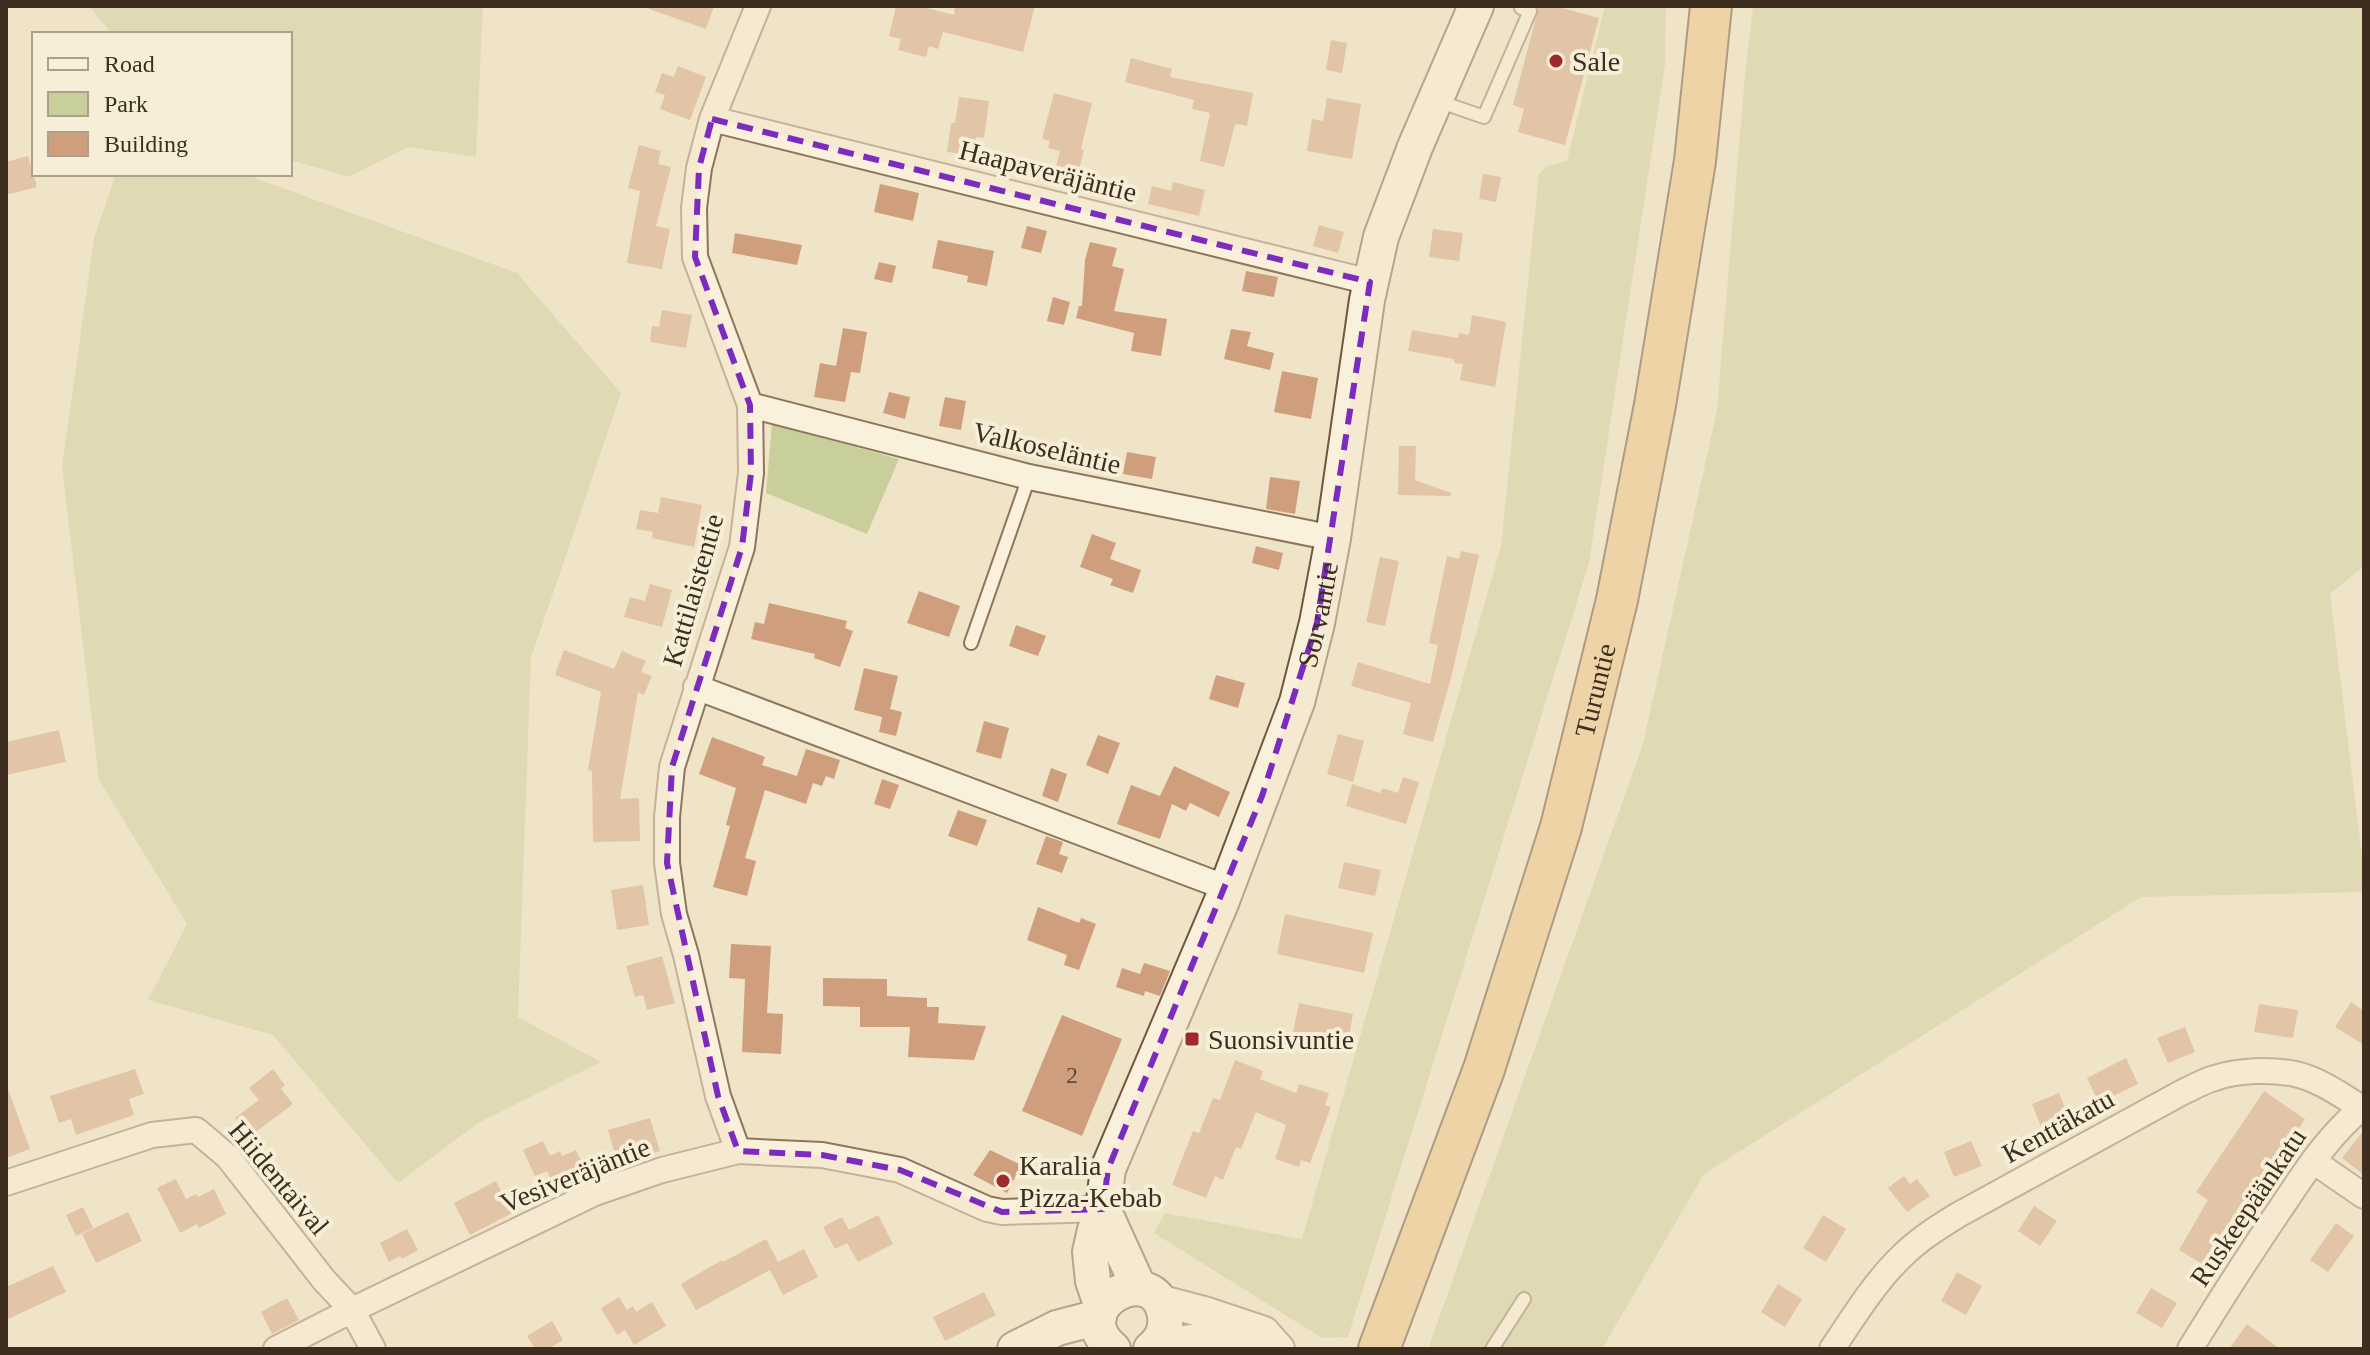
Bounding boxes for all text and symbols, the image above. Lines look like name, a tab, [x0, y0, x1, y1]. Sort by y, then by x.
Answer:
legend	[32, 32, 292, 176]
place label: Sale	[1572, 46, 1620, 77]
text: Road	[104, 51, 155, 77]
marker: Sale	[1547, 52, 1565, 70]
text: Park	[104, 91, 148, 117]
text: Building	[104, 131, 188, 157]
street label: Haapaveräjäntie	[956, 134, 1140, 208]
street label: Valkoseläntie	[970, 416, 1124, 480]
street label: Kattilaistentie	[656, 510, 730, 670]
street label: Sorvantie	[1291, 559, 1344, 670]
street label: Turuntie	[1568, 640, 1621, 740]
place label: Suonsivuntie	[1208, 1024, 1354, 1055]
marker: Suonsivuntie	[1183, 1030, 1201, 1048]
house number: 2	[1066, 1062, 1078, 1088]
street label: Kenttäkatu	[1997, 1083, 2119, 1169]
street label: Hiidentaival	[223, 1115, 335, 1241]
street label: Ruskeepäänkatu	[2184, 1122, 2312, 1292]
street label: Vesiveräjäntie	[496, 1131, 654, 1219]
place label: Karalia Pizza-Kebab	[1019, 1150, 1162, 1213]
marker: Karalia Pizza-Kebab	[994, 1172, 1012, 1190]

